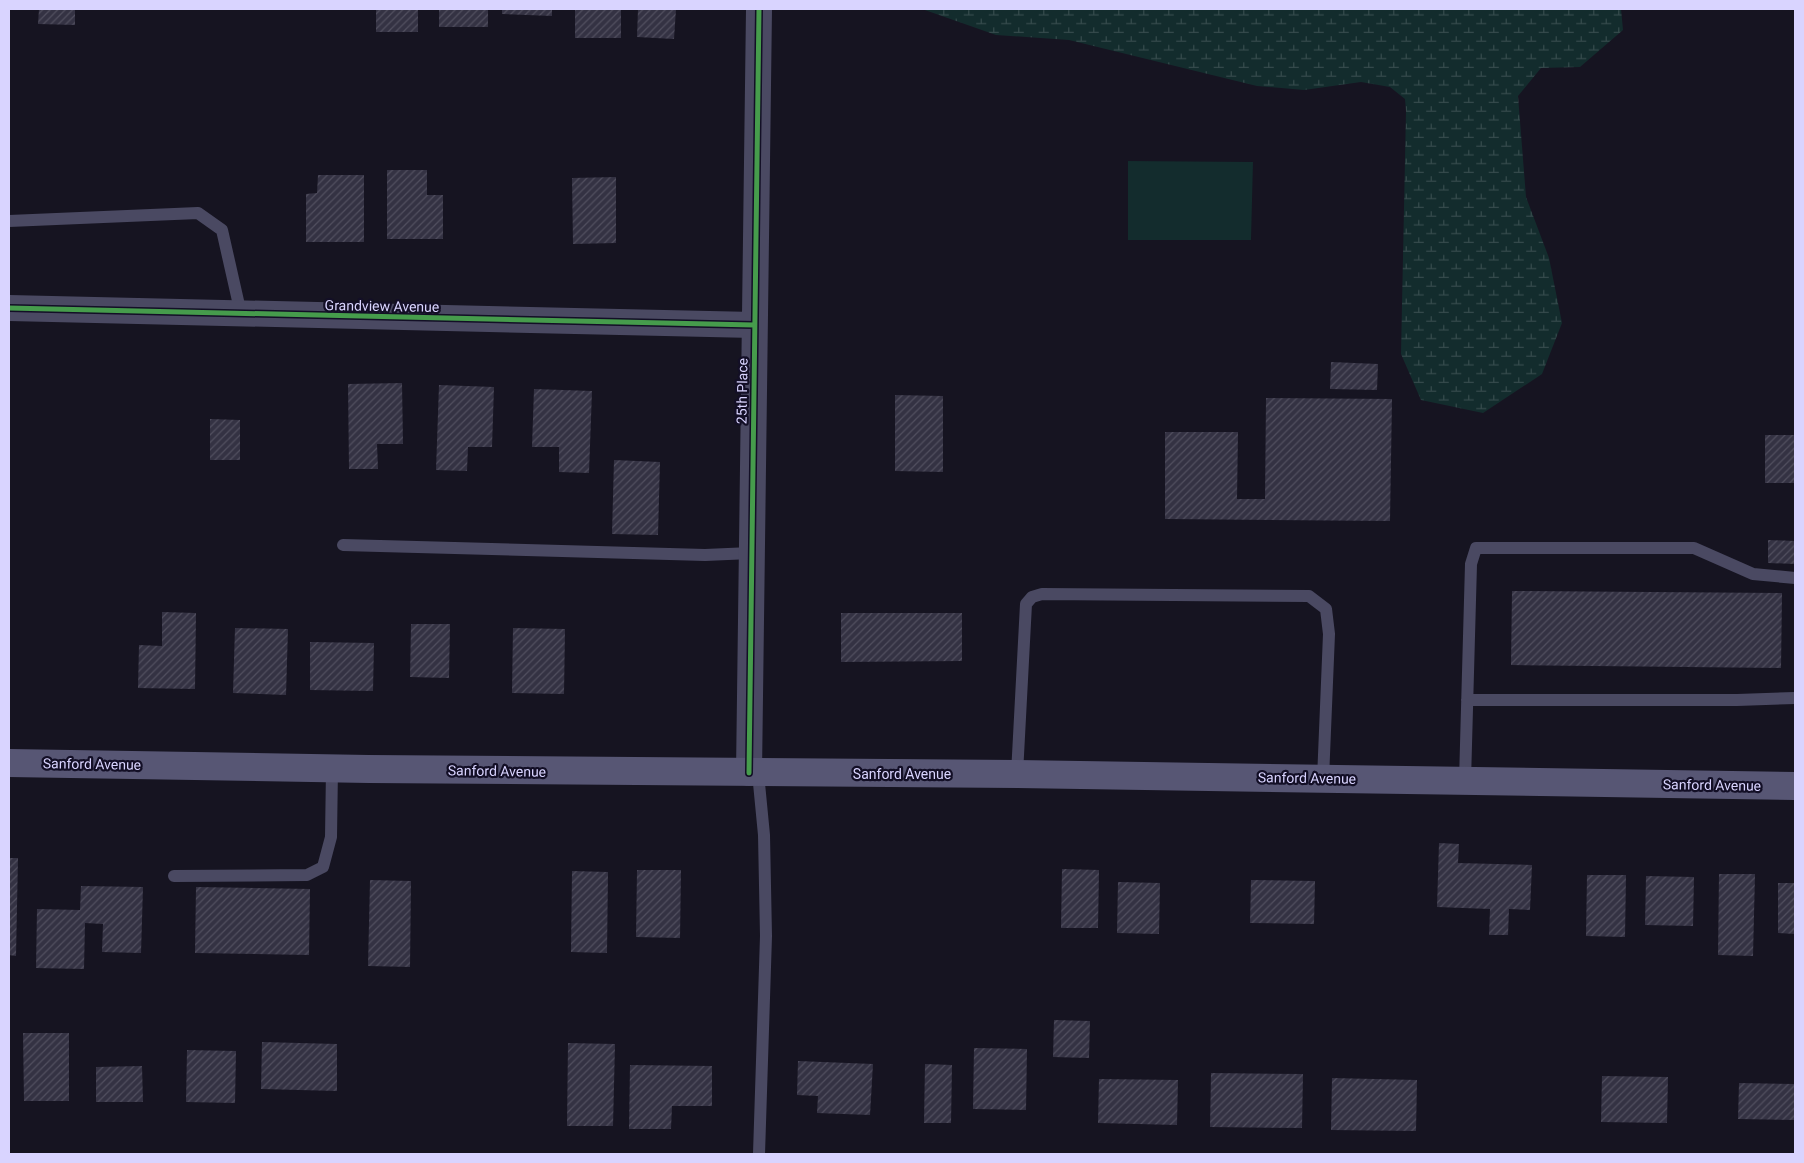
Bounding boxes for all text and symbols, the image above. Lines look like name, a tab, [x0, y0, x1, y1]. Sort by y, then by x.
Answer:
street label: Grandview Avenue	[325, 297, 439, 315]
street label: 25th Place	[733, 358, 751, 424]
street label: Sanford Avenue	[43, 755, 141, 773]
street label: Sanford Avenue	[448, 762, 546, 780]
street label: Sanford Avenue	[853, 766, 951, 782]
street label: Sanford Avenue	[1258, 769, 1356, 787]
street label: Sanford Avenue	[1663, 776, 1761, 794]

